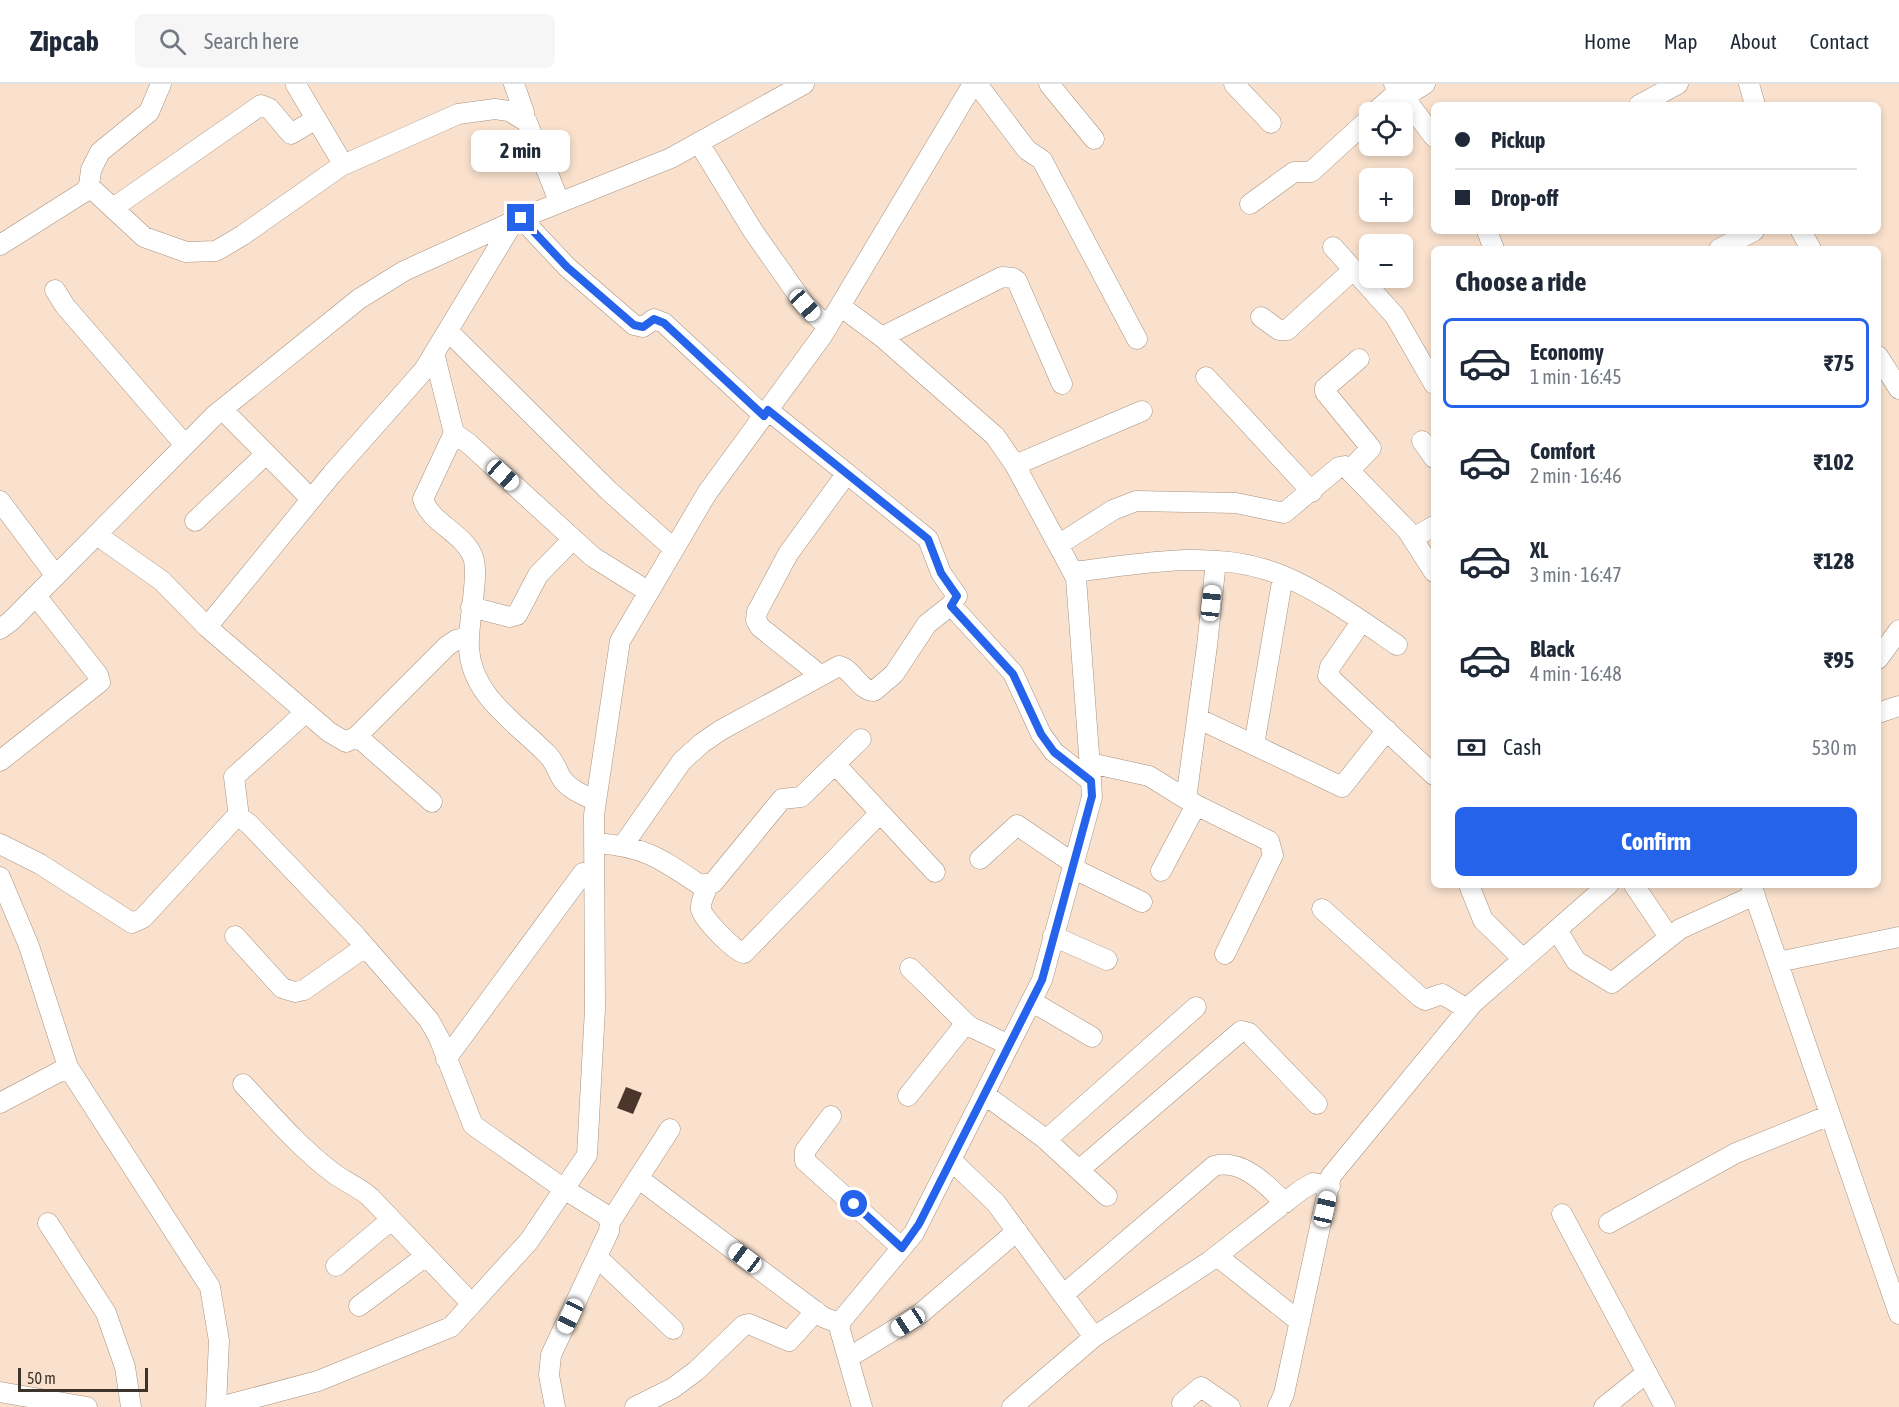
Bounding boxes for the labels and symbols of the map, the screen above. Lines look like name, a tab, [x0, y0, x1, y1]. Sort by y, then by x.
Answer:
callout: 2 min	[472, 131, 570, 173]
route end	[507, 204, 534, 231]
car	[786, 286, 824, 324]
car	[484, 456, 522, 494]
car	[1200, 584, 1222, 622]
car	[1312, 1189, 1338, 1229]
route start	[840, 1190, 867, 1217]
car	[725, 1240, 765, 1276]
car	[554, 1296, 586, 1336]
car	[888, 1305, 928, 1339]
scale bar	[18, 1365, 148, 1392]

